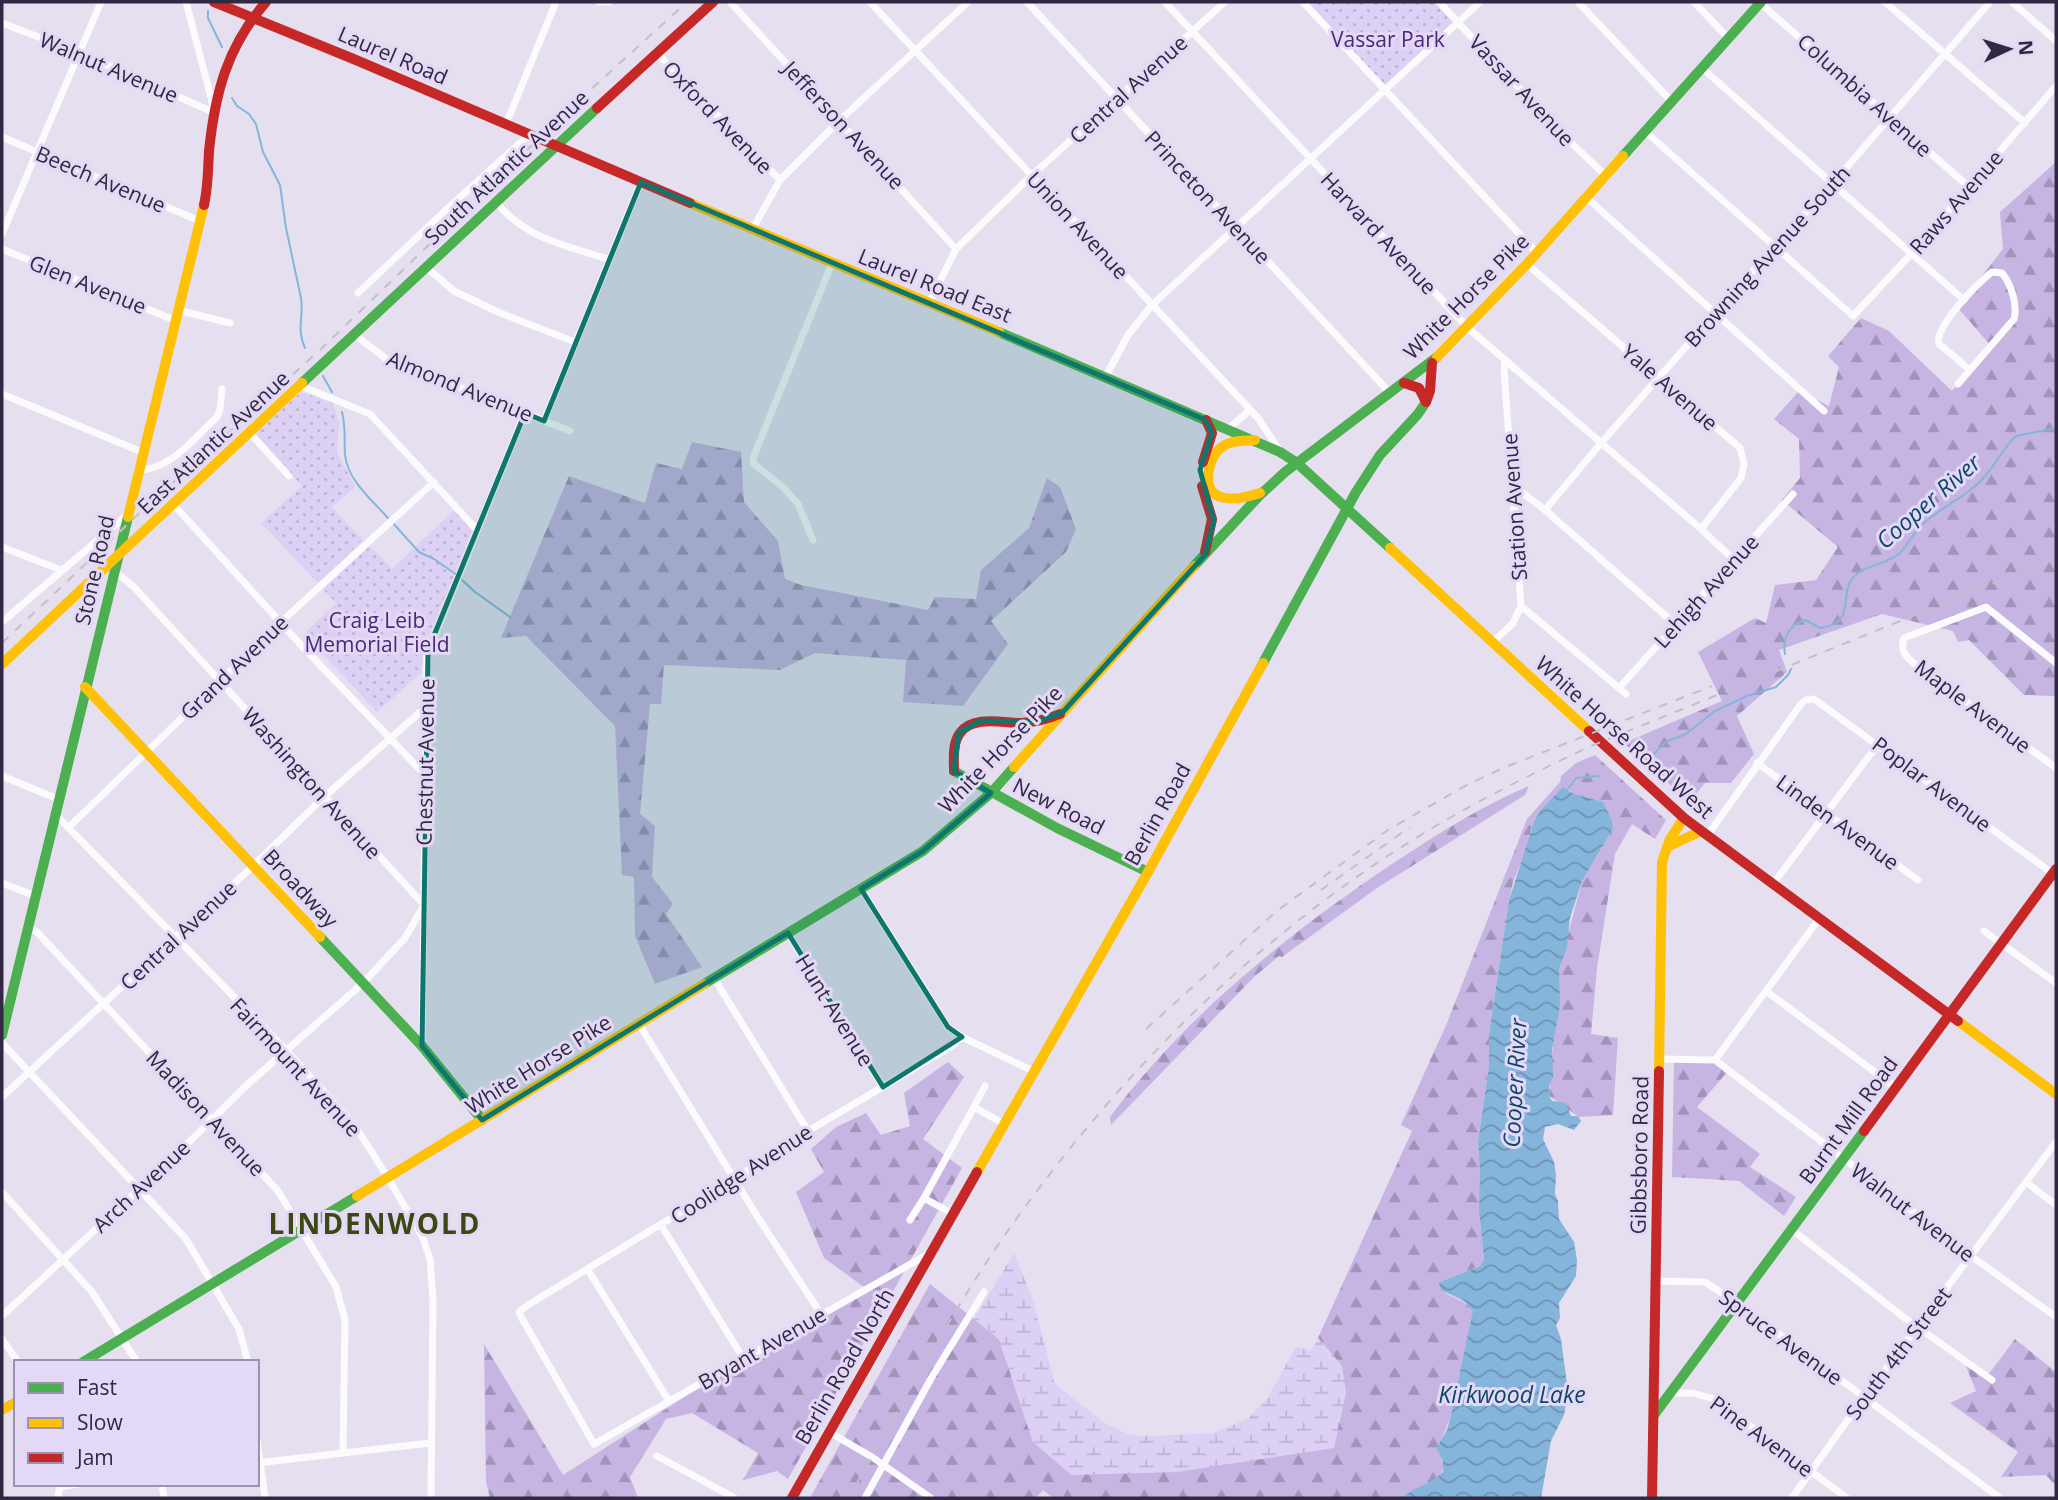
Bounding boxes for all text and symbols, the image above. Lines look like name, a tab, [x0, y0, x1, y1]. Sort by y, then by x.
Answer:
north arrow	[1974, 14, 2044, 84]
street label: Laurel Road	[334, 19, 452, 91]
street label: Walnut Avenue	[35, 25, 183, 109]
park label: Vassar Park	[1331, 25, 1445, 53]
street label: Columbia Avenue	[1792, 27, 1938, 163]
street label: Vassar Avenue	[1463, 28, 1581, 152]
street label: Central Avenue	[1063, 29, 1193, 149]
text: N	[2012, 39, 2039, 56]
street label: Jefferson Avenue	[776, 53, 911, 195]
street label: Oxford Avenue	[657, 54, 779, 180]
street label: South Atlantic Avenue	[418, 83, 594, 251]
street label: Princeton Avenue	[1139, 124, 1277, 270]
street label: Beech Avenue	[32, 139, 170, 219]
street label: Raws Avenue	[1903, 144, 2009, 260]
street label: Browning Avenue South	[1678, 159, 1856, 353]
street label: Union Avenue	[1021, 165, 1135, 285]
street label: Harvard Avenue	[1315, 166, 1443, 300]
street label: White Horse Pike	[1397, 227, 1535, 365]
street label: Laurel Road East	[854, 241, 1016, 329]
street label: Glen Avenue	[25, 248, 151, 320]
street label: Yale Avenue	[1616, 337, 1724, 437]
street label: Almond Avenue	[383, 344, 537, 428]
street label: East Atlantic Avenue	[131, 364, 295, 520]
street label: Station Avenue	[1495, 432, 1533, 582]
water label: Cooper River	[1869, 446, 1988, 555]
street label: Stone Road	[68, 512, 120, 628]
street label: Lehigh Avenue	[1647, 528, 1765, 654]
park label: Craig Leib Memorial Field	[304, 606, 450, 658]
street label: Grand Avenue	[174, 608, 294, 726]
street label: White Horse Road West	[1530, 649, 1720, 825]
street label: Maple Avenue	[1909, 653, 2037, 759]
street label: Chestnut Avenue	[410, 678, 440, 846]
street label: White Horse Pike	[932, 679, 1068, 819]
street label: Washington Avenue	[236, 701, 388, 865]
street label: Poplar Avenue	[1867, 730, 1997, 838]
street label: Berlin Road	[1117, 758, 1197, 870]
street label: Linden Avenue	[1771, 768, 1905, 876]
street label: New Road	[1008, 771, 1110, 841]
street label: Broadway	[257, 843, 345, 934]
street label: Central Avenue	[114, 874, 242, 996]
street label: Hunt Avenue	[789, 949, 881, 1071]
street label: Fairmount Avenue	[224, 992, 368, 1142]
street label: White Horse Pike	[460, 1008, 616, 1120]
water label: Cooper River	[1495, 1017, 1533, 1148]
street label: Madison Avenue	[140, 1044, 272, 1182]
street label: Burnt Mill Road	[1792, 1051, 1904, 1189]
street label: Gibbsboro Road	[1624, 1075, 1654, 1235]
street label: Coolidge Avenue	[665, 1118, 817, 1230]
street label: Arch Avenue	[86, 1134, 196, 1238]
street label: Walnut Avenue	[1845, 1156, 1981, 1268]
district label: LINDENWOLD	[269, 1204, 481, 1242]
street label: South 4th Street	[1839, 1281, 1957, 1425]
street label: Berlin Road North	[788, 1283, 900, 1449]
street label: Spruce Avenue	[1714, 1283, 1848, 1391]
street label: Bryant Avenue	[693, 1300, 831, 1396]
legend	[14, 1360, 259, 1486]
text: Fast	[77, 1373, 117, 1401]
water label: Kirkwood Lake	[1438, 1378, 1586, 1410]
street label: Pine Avenue	[1705, 1389, 1819, 1483]
text: Slow	[77, 1408, 123, 1436]
text: Jam	[75, 1443, 114, 1471]

